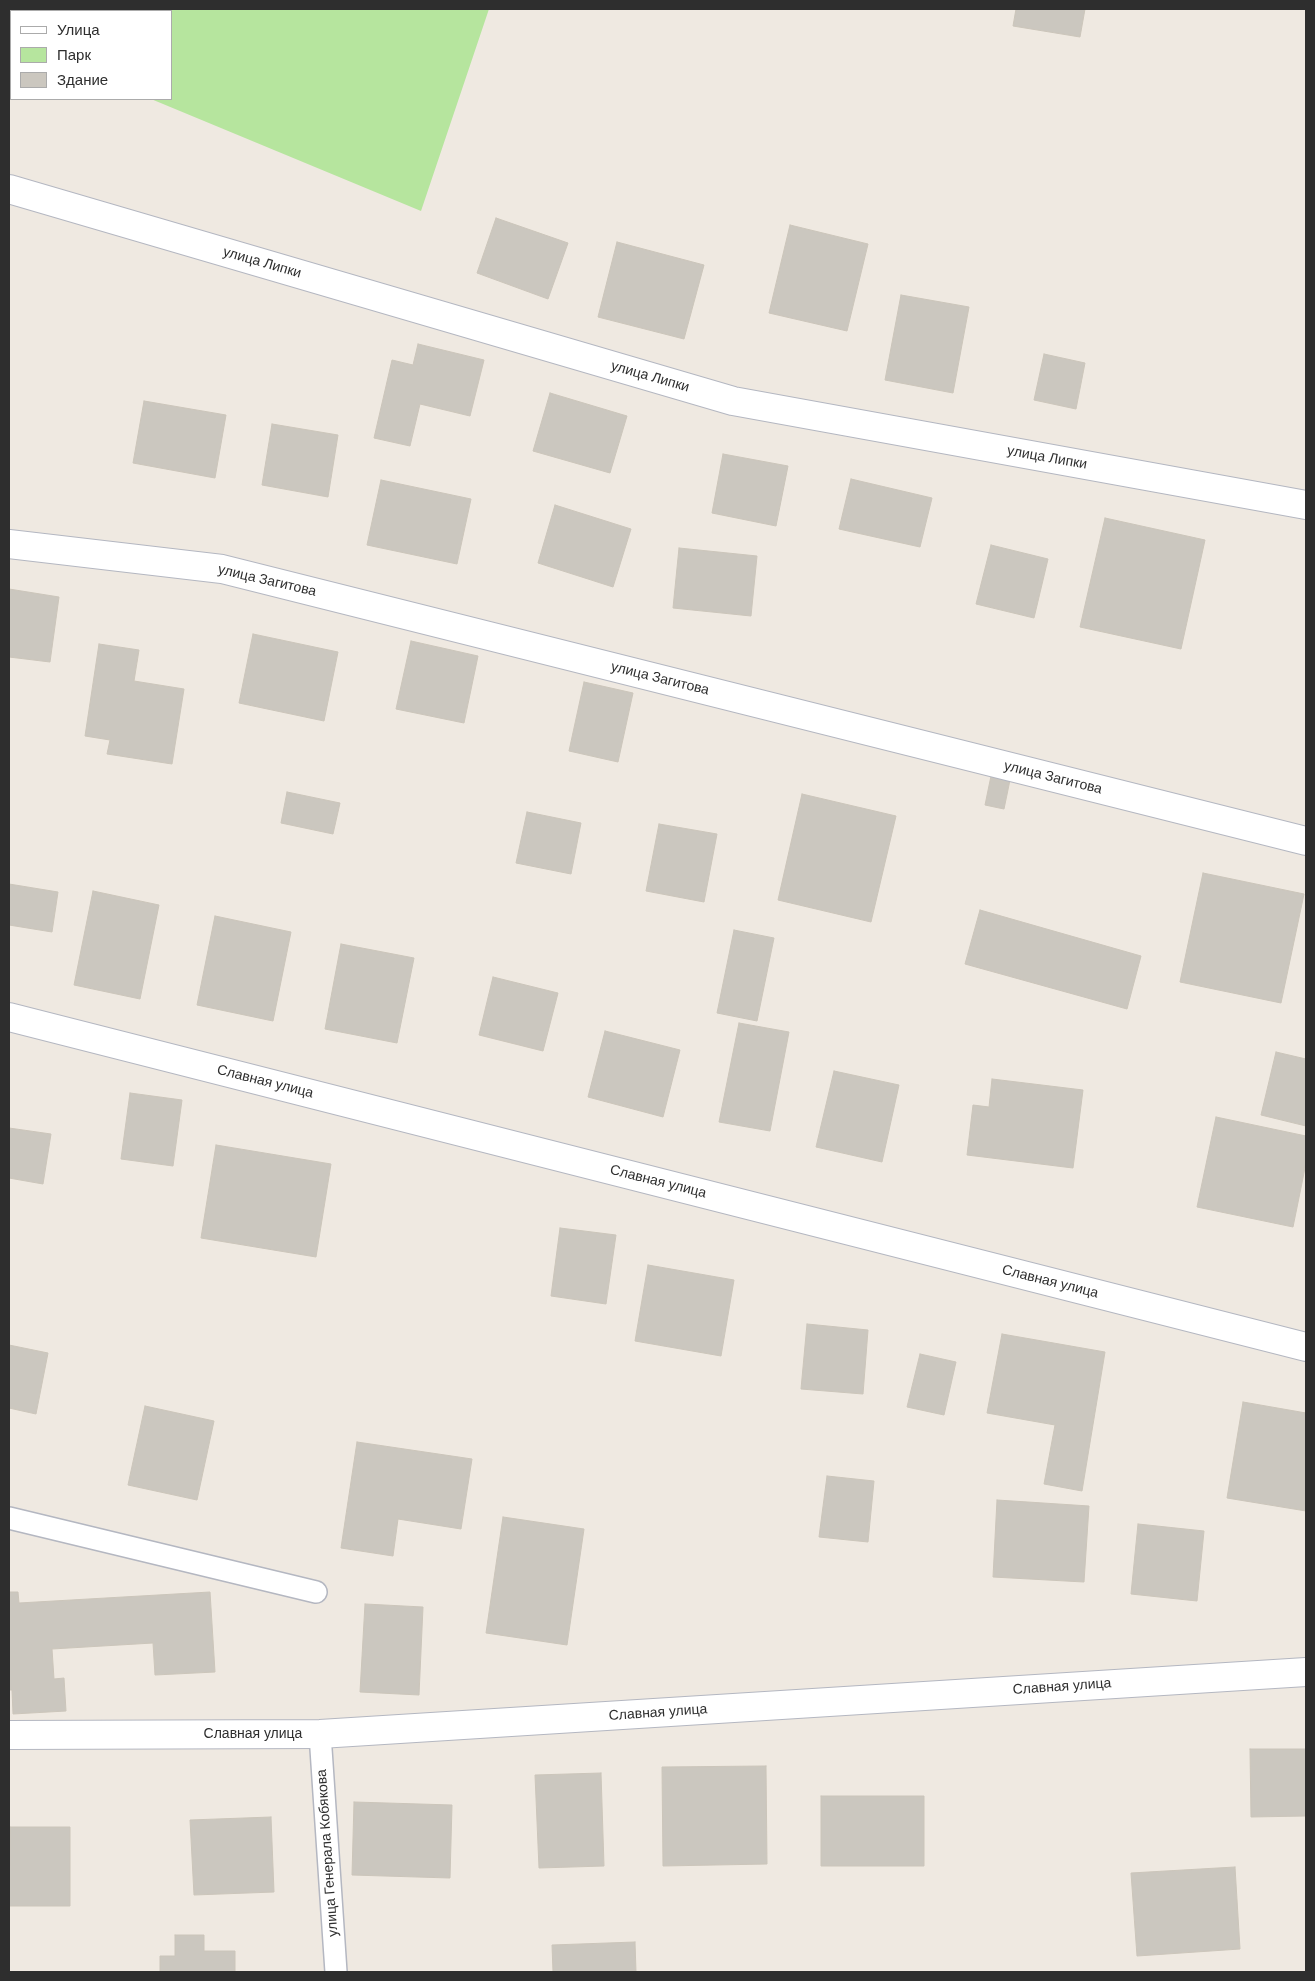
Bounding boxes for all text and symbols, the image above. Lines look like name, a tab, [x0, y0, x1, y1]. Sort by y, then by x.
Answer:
legend	[10, 10, 172, 100]
text: Улица	[57, 20, 100, 40]
text: Парк	[57, 45, 91, 65]
text: Здание	[57, 70, 108, 90]
street label: улица Липки	[221, 244, 303, 282]
street label: улица Липки	[609, 358, 691, 396]
street label: улица Липки	[1006, 443, 1088, 473]
street label: улица Загитова	[216, 562, 318, 600]
street label: улица Загитова	[609, 659, 711, 699]
street label: улица Загитова	[1002, 758, 1104, 798]
street label: Славная улица	[215, 1062, 315, 1102]
street label: Славная улица	[608, 1162, 708, 1202]
street label: Славная улица	[1000, 1262, 1100, 1302]
street label: Славная улица	[1012, 1675, 1112, 1699]
street label: Славная улица	[608, 1701, 708, 1725]
street label: Славная улица	[204, 1726, 302, 1742]
street label: улица Генерала Кобякова	[314, 1769, 342, 1937]

